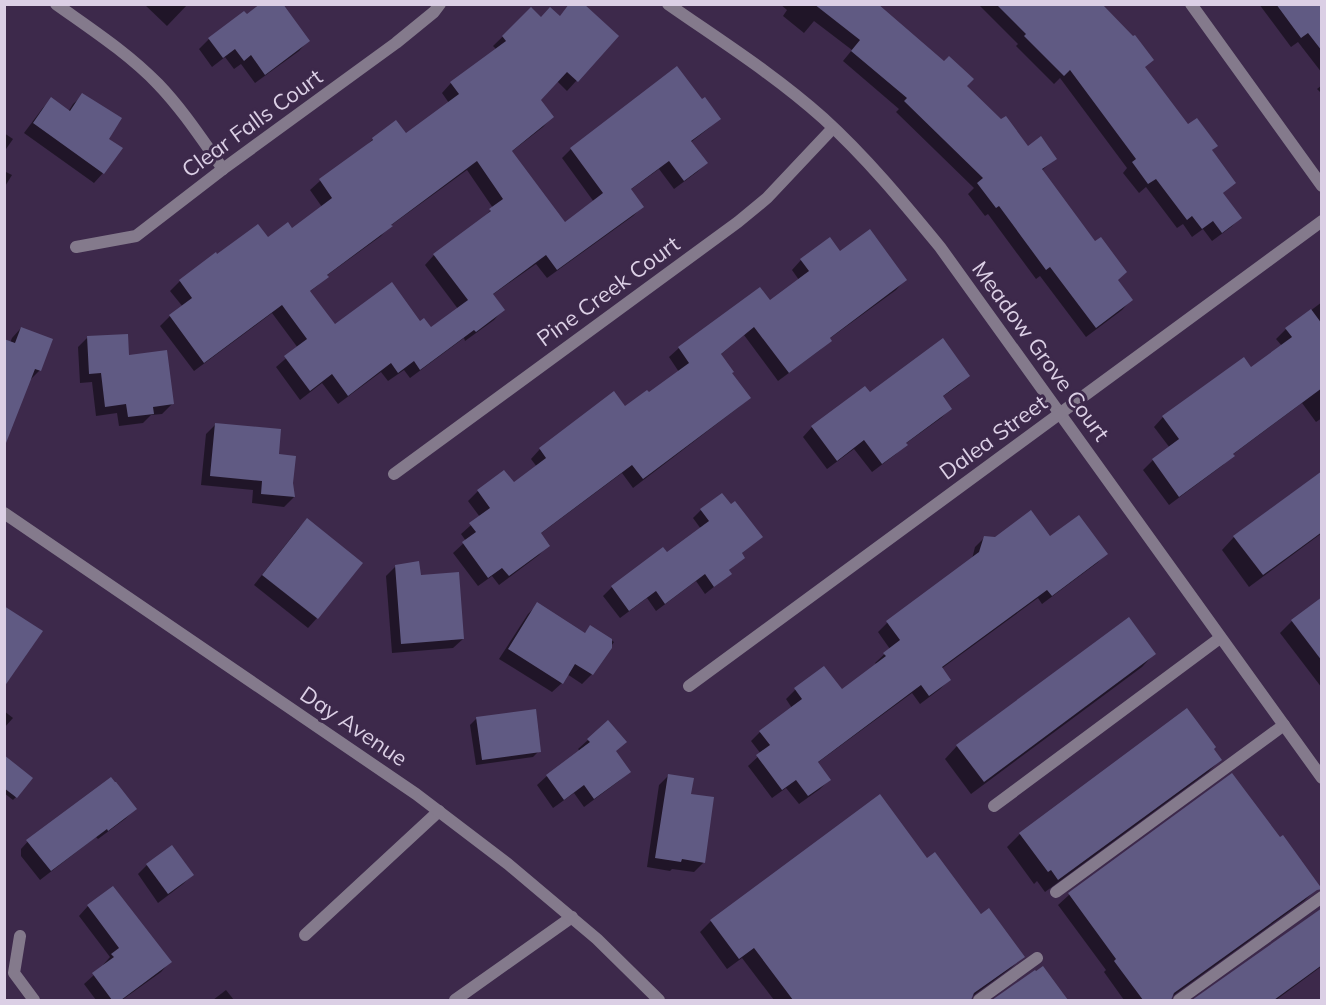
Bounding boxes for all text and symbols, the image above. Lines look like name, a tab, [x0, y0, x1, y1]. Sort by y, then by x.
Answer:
street label: Clear Falls Court	[176, 62, 328, 183]
street label: Pine Creek Court	[531, 230, 685, 352]
street label: Meadow Grove Court	[966, 255, 1116, 447]
street label: Dalea Street	[934, 388, 1053, 486]
street label: Day Avenue	[295, 680, 413, 772]

